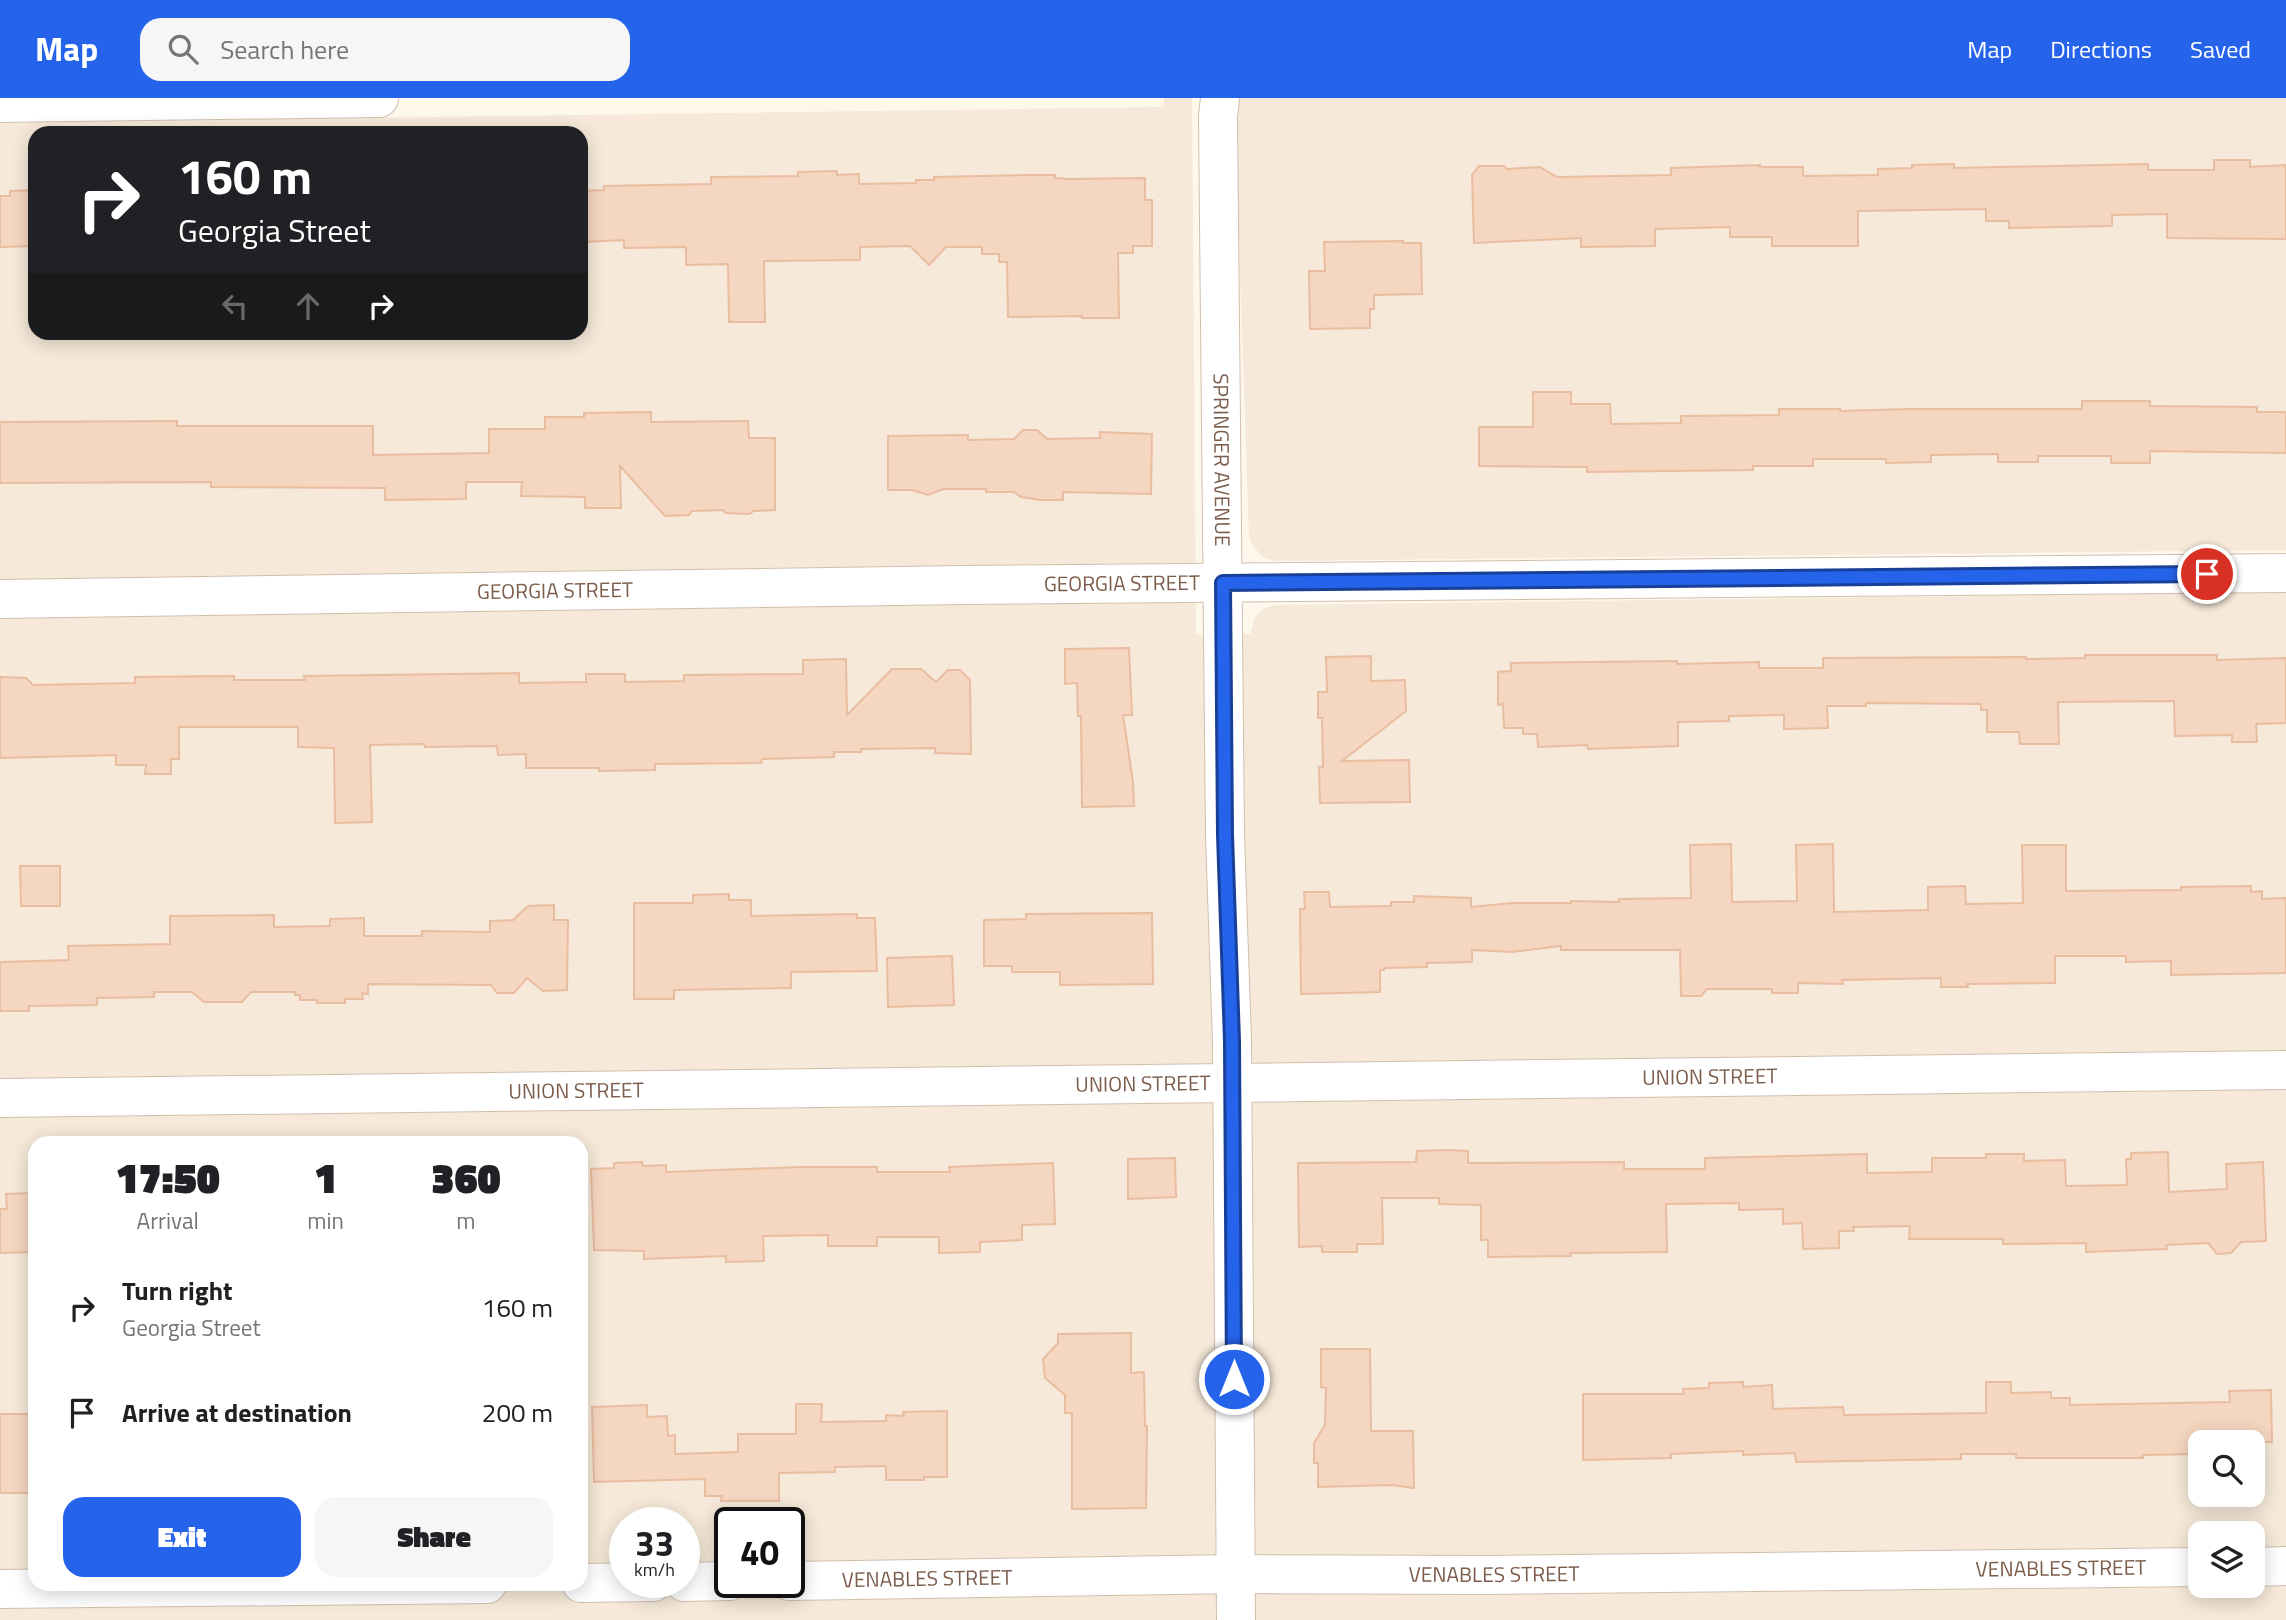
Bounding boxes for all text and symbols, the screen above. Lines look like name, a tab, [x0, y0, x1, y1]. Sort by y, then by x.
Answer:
search box	[140, 18, 630, 81]
text: Map	[35, 24, 98, 74]
icon: search	[164, 30, 202, 68]
text: Search here	[220, 30, 349, 69]
text: Map	[1967, 31, 2012, 67]
text: Directions	[2050, 31, 2152, 67]
text: Saved	[2190, 31, 2251, 67]
text: 160 m	[178, 138, 312, 213]
icon: right	[63, 154, 154, 245]
text: Georgia Street	[178, 206, 371, 254]
icon: left	[216, 287, 254, 325]
icon: ahead	[289, 287, 327, 325]
icon: right	[362, 287, 400, 325]
street label: SPRINGER AVENUE	[1205, 373, 1239, 547]
pin	[2177, 544, 2237, 604]
icon: arrive	[2188, 555, 2226, 593]
street label: GEORGIA STREET	[1044, 566, 1200, 599]
street label: GEORGIA STREET	[477, 573, 633, 607]
street label: UNION STREET	[1642, 1059, 1778, 1093]
street label: UNION STREET	[1075, 1066, 1211, 1100]
street label: UNION STREET	[508, 1073, 644, 1107]
text: 17:50	[115, 1145, 220, 1209]
text: 1	[314, 1145, 337, 1209]
text: 360	[431, 1145, 501, 1209]
text: Arrival	[136, 1203, 199, 1238]
text: min	[307, 1203, 344, 1238]
text: m	[456, 1203, 476, 1238]
text: Turn right	[122, 1271, 233, 1310]
text: 160 m	[482, 1288, 553, 1327]
icon: right	[63, 1289, 101, 1327]
text: Georgia Street	[122, 1310, 260, 1345]
position arrow	[1197, 1342, 1271, 1416]
text: Arrive at destination	[122, 1393, 352, 1432]
text: 200 m	[482, 1393, 553, 1432]
icon: arrive	[63, 1394, 101, 1432]
map controls	[2188, 1430, 2265, 1598]
button: search	[2188, 1430, 2265, 1507]
button: Exit	[63, 1497, 301, 1577]
button: Share	[315, 1497, 553, 1577]
speed limit sign: 40	[714, 1507, 805, 1598]
text: 33	[635, 1516, 674, 1570]
button: layers	[2188, 1521, 2265, 1598]
street label: VENABLES STREET	[1975, 1551, 2146, 1585]
text: km/h	[634, 1556, 675, 1583]
street label: VENABLES STREET	[1408, 1557, 1580, 1590]
street label: VENABLES STREET	[841, 1561, 1013, 1595]

